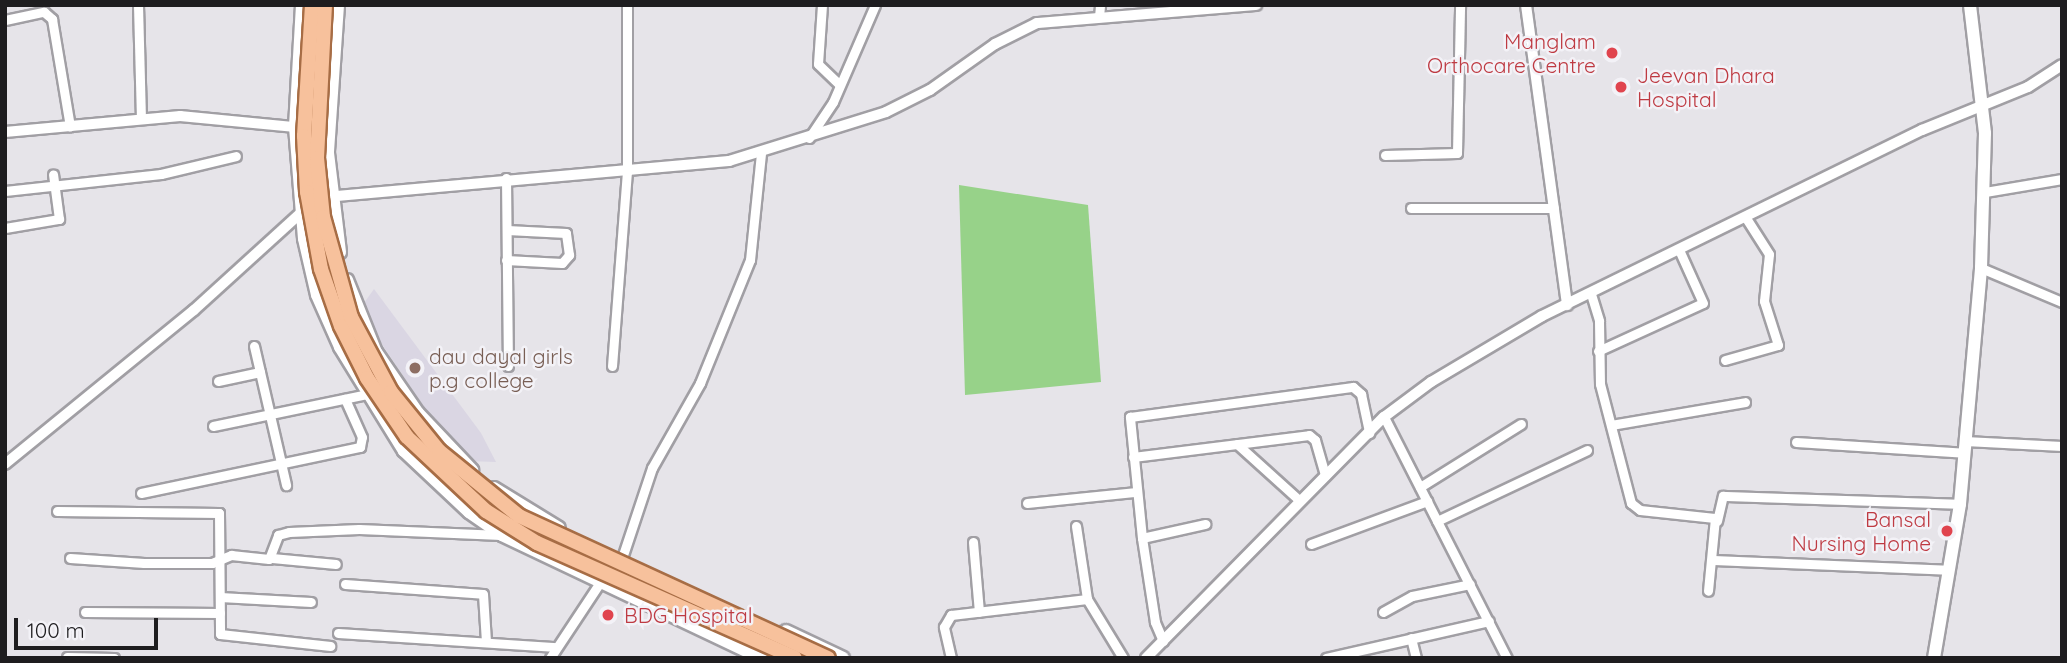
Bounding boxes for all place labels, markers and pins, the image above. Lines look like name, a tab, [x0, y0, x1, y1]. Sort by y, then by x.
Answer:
place label: Manglam Orthocare Centre	[1427, 28, 1596, 78]
marker: Manglam Orthocare Centre	[1602, 43, 1622, 63]
place label: Jeevan Dhara Hospital	[1637, 62, 1775, 112]
marker: Jeevan Dhara Hospital	[1611, 77, 1631, 97]
place label: dau dayal girls p.g college	[429, 343, 573, 393]
marker: dau dayal girls p.g college	[407, 360, 423, 376]
place label: Bansal Nursing Home	[1792, 506, 1931, 556]
marker: Bansal Nursing Home	[1937, 521, 1957, 541]
place label: BDG Hospital	[624, 602, 753, 628]
marker: BDG Hospital	[598, 605, 618, 625]

